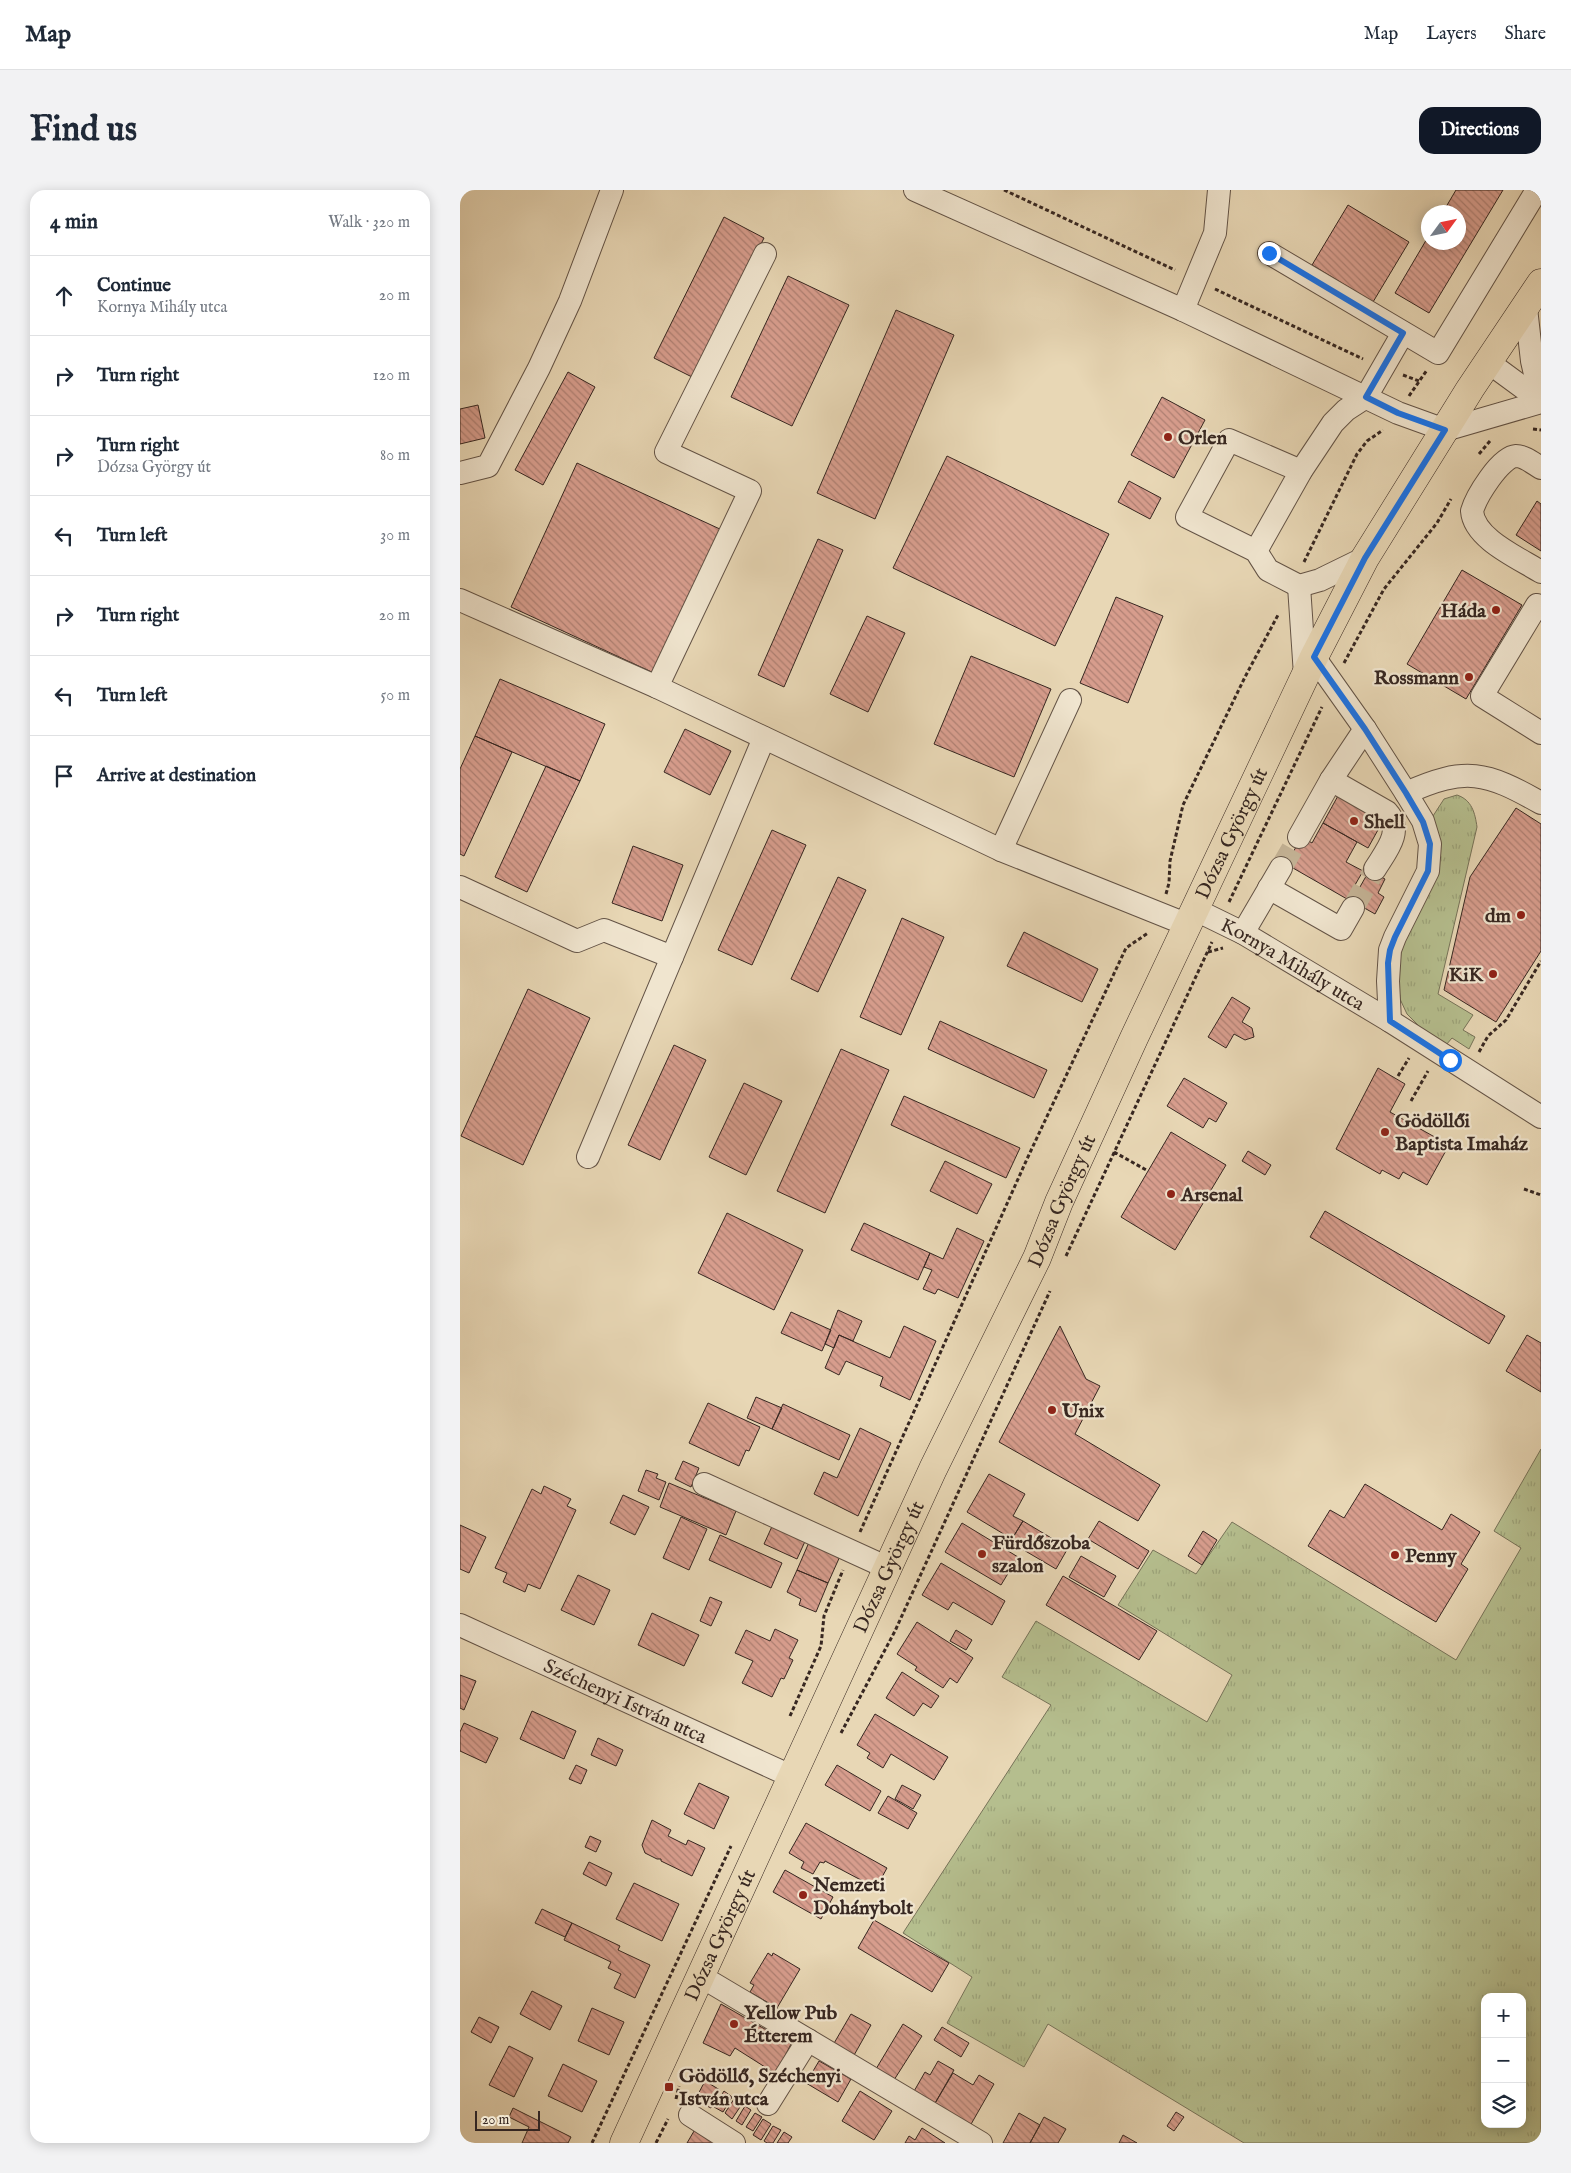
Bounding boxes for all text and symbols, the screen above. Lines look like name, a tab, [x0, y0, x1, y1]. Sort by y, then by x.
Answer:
text: Map	[25, 19, 71, 50]
text: Map	[1364, 23, 1398, 46]
text: Layers	[1426, 23, 1477, 46]
text: Share	[1505, 23, 1546, 46]
button: Directions	[1419, 107, 1541, 154]
text: Find us	[30, 108, 137, 153]
north arrow	[1421, 205, 1466, 250]
text: 4 min	[50, 209, 98, 236]
text: Walk · 320 m	[328, 213, 410, 233]
route end	[1258, 242, 1281, 265]
text: Continue	[97, 274, 171, 298]
icon: ahead	[50, 282, 78, 310]
text: 20 m	[379, 286, 410, 306]
text: Kornya Mihály utca	[97, 298, 227, 318]
icon: right	[50, 362, 78, 390]
text: Turn right	[97, 364, 179, 388]
text: 120 m	[373, 366, 410, 386]
place label: Orlen	[1178, 426, 1227, 451]
marker: Orlen	[1162, 431, 1174, 443]
text: Turn right	[97, 434, 179, 458]
icon: right	[50, 442, 78, 470]
text: 80 m	[380, 446, 410, 466]
text: Dózsa György út	[97, 458, 211, 478]
icon: left	[50, 522, 78, 550]
text: Turn left	[97, 524, 168, 548]
text: 30 m	[380, 526, 410, 546]
place label: Háda	[1441, 599, 1486, 624]
icon: right	[50, 602, 78, 630]
text: Turn right	[97, 604, 179, 628]
marker: Háda	[1490, 604, 1502, 616]
text: 20 m	[379, 606, 410, 626]
place label: Rossmann	[1374, 666, 1459, 691]
marker: Rossmann	[1463, 671, 1475, 683]
icon: left	[50, 682, 78, 710]
text: Turn left	[97, 684, 168, 708]
text: 50 m	[381, 686, 410, 706]
icon: arrive	[50, 762, 78, 790]
text: Arrive at destination	[97, 764, 256, 788]
street label: Dózsa György út	[1190, 764, 1274, 903]
place label: Shell	[1364, 810, 1405, 835]
marker: Shell	[1348, 815, 1360, 827]
place label: dm	[1485, 904, 1512, 929]
marker: dm	[1515, 909, 1527, 921]
street label: Kornya Mihály utca	[1216, 913, 1369, 1017]
place label: KiK	[1449, 963, 1485, 988]
marker: KiK	[1487, 968, 1499, 980]
route start	[1439, 1049, 1462, 1072]
place label: Gödöllői Baptista Imaház	[1395, 1109, 1529, 1157]
marker: Gödöllői Baptista Imaház	[1379, 1126, 1391, 1138]
street label: Dózsa György út	[1023, 1131, 1102, 1272]
place label: Arsenal	[1180, 1183, 1243, 1208]
marker: Arsenal	[1165, 1188, 1177, 1200]
place label: Unix	[1061, 1399, 1104, 1424]
marker: Unix	[1046, 1404, 1058, 1416]
street label: Dózsa György út	[849, 1497, 931, 1637]
place label: Fürdőszoba szalon	[992, 1531, 1091, 1579]
place label: Penny	[1405, 1544, 1458, 1569]
marker: Fürdőszoba szalon	[976, 1548, 988, 1560]
marker: Penny	[1389, 1549, 1401, 1561]
street label: Széchenyi István utca	[539, 1654, 711, 1750]
street label: Dózsa György út	[680, 1865, 762, 2005]
place label: Nemzeti Dohánybolt	[812, 1873, 913, 1921]
marker: Nemzeti Dohánybolt	[797, 1889, 809, 1901]
map controls	[1481, 1993, 1526, 2128]
button: +	[1481, 1993, 1526, 2038]
place label: Yellow Pub Étterem	[744, 2001, 837, 2049]
marker: Yellow Pub Étterem	[728, 2018, 740, 2030]
button: −	[1481, 2038, 1526, 2083]
place label: Gödöllő, Széchenyi István utca	[679, 2064, 842, 2112]
marker: Gödöllő, Széchenyi István utca	[663, 2081, 675, 2093]
button: layers	[1481, 2083, 1526, 2128]
scale bar	[475, 2108, 540, 2131]
text: 20 m	[482, 2111, 509, 2129]

